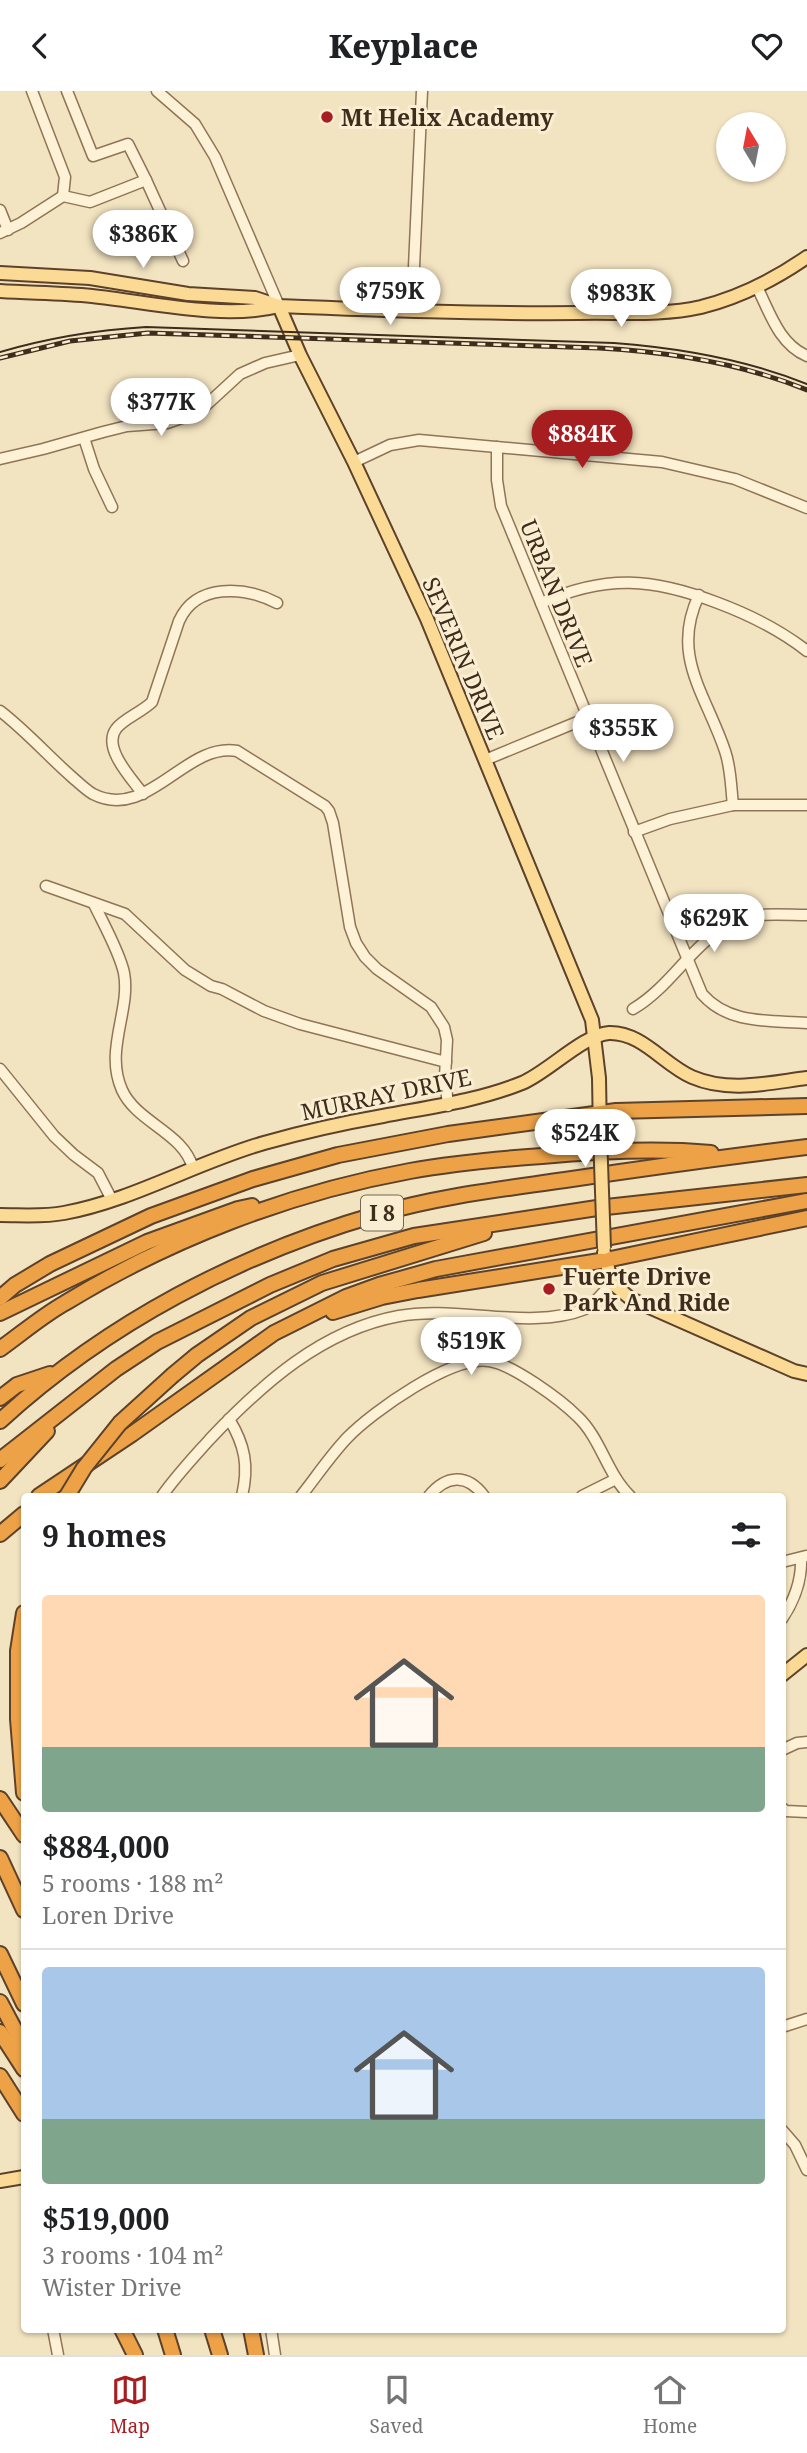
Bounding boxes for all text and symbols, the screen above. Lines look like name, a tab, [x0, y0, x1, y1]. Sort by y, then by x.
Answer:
text: Keyplace	[329, 24, 478, 67]
icon: back	[21, 27, 59, 65]
icon: heart	[748, 27, 786, 65]
place label: Mt Helix Academy	[341, 101, 554, 133]
marker: Mt Helix Academy	[319, 109, 335, 125]
north arrow	[716, 112, 786, 182]
map controls	[716, 112, 786, 182]
pin: $386K	[94, 211, 192, 270]
text: $386K	[109, 217, 177, 249]
pin: $759K	[341, 267, 439, 327]
pin: $983K	[572, 269, 670, 329]
text: $759K	[356, 274, 424, 306]
text: $983K	[587, 276, 655, 308]
pin: $377K	[112, 379, 210, 438]
text: $377K	[127, 385, 195, 417]
pin: $884K	[533, 411, 631, 470]
text: $884K	[548, 417, 616, 449]
street label: URBAN DRIVE	[513, 515, 601, 671]
street label: SEVERIN DRIVE	[415, 572, 513, 744]
pin: $355K	[574, 705, 672, 764]
text: $355K	[589, 711, 657, 743]
pin: $629K	[665, 895, 763, 954]
text: $629K	[680, 901, 748, 933]
street label: MURRAY DRIVE	[298, 1060, 474, 1128]
pin: $524K	[536, 1109, 634, 1169]
text: $524K	[551, 1116, 619, 1148]
road number: I 8	[361, 1195, 403, 1231]
place label: Fuerte Drive Park And Ride	[563, 1260, 730, 1318]
marker: Fuerte Drive Park And Ride	[541, 1281, 557, 1297]
pin: $519K	[422, 1317, 520, 1377]
text: $519K	[437, 1324, 505, 1356]
text: 9 homes	[42, 1515, 166, 1556]
icon: filters	[727, 1516, 765, 1554]
icon: home	[341, 1640, 467, 1766]
text: $884,000	[42, 1826, 169, 1867]
text: 5 rooms · 188 m²	[42, 1867, 224, 1899]
text: Loren Drive	[42, 1899, 174, 1931]
icon: home	[341, 2012, 467, 2138]
text: $519,000	[42, 2198, 169, 2239]
text: 3 rooms · 104 m²	[42, 2239, 224, 2271]
text: Wister Drive	[42, 2271, 182, 2303]
tab: Map	[110, 2371, 150, 2439]
tab: Saved	[370, 2371, 423, 2439]
tab: Home	[643, 2371, 697, 2439]

